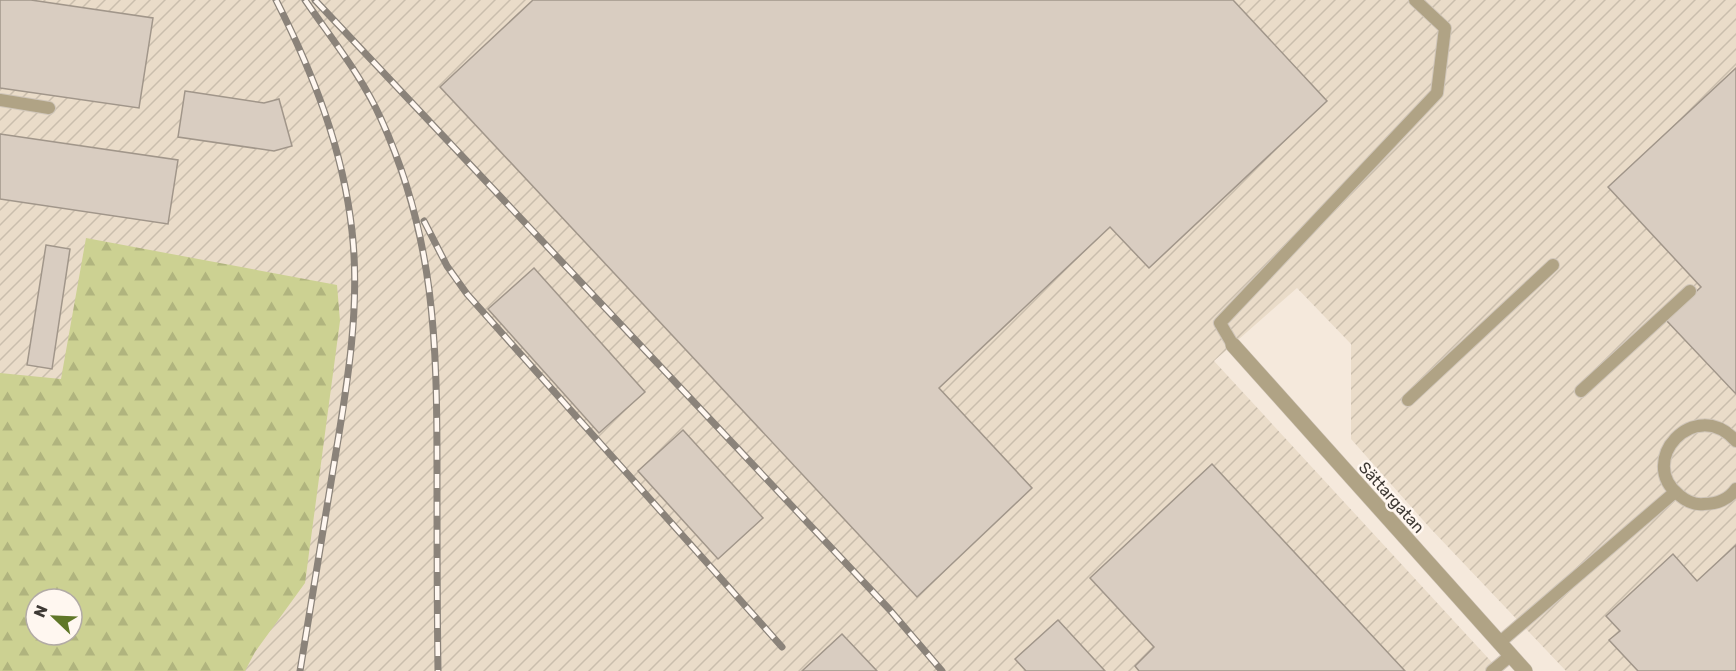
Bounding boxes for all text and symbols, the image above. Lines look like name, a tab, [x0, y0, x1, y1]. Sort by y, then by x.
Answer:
street label: Sättargatan	[1355, 458, 1428, 537]
north arrow	[24, 587, 84, 647]
text: N	[30, 602, 52, 620]

